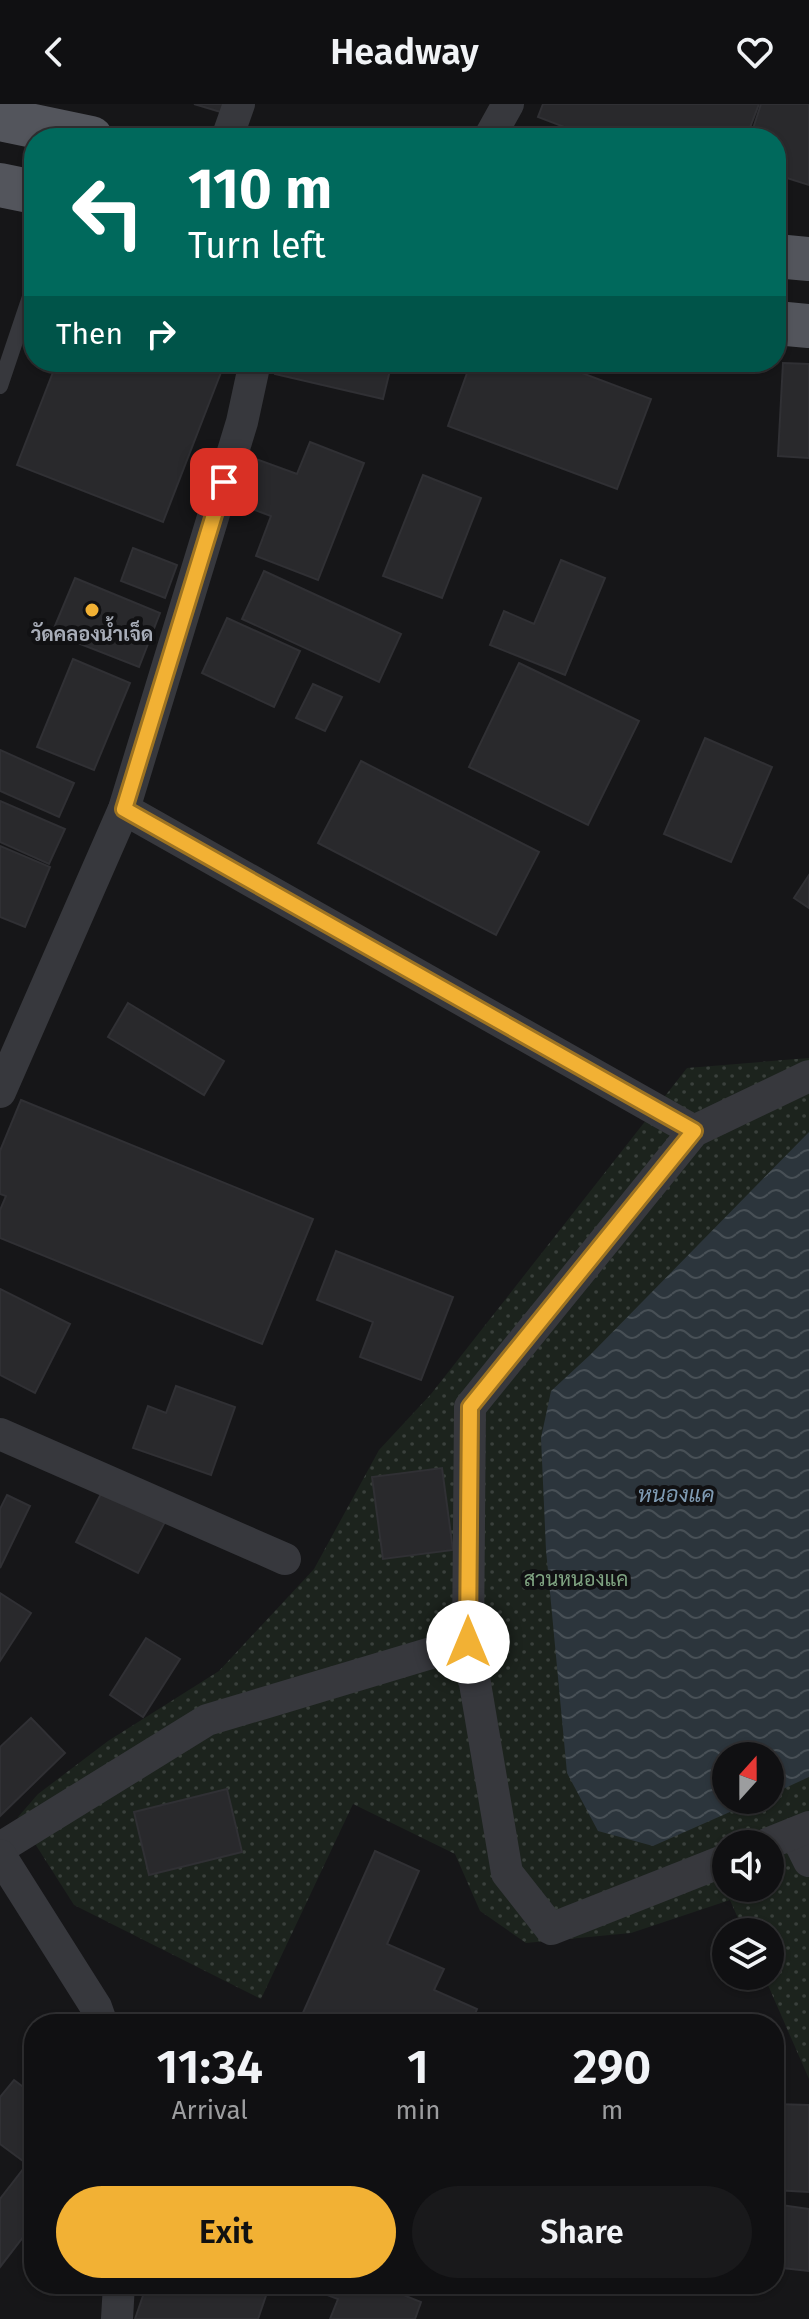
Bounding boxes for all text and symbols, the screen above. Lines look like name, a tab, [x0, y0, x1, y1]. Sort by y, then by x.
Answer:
icon: back	[32, 30, 76, 74]
text: Headway	[330, 30, 479, 74]
icon: heart	[733, 30, 777, 74]
text: 110 m	[188, 156, 332, 223]
icon: left	[56, 160, 160, 264]
text: Turn left	[188, 224, 326, 268]
icon: right	[139, 312, 183, 356]
text: Then	[56, 316, 123, 352]
pin	[190, 448, 258, 516]
icon: arrive	[202, 460, 246, 504]
marker: วัดคลองน้ำเจ็ด	[83, 601, 101, 619]
place label: วัดคลองน้ำเจ็ด	[31, 616, 153, 646]
water label: หนองแค	[638, 1481, 714, 1508]
park label: สวนหนองแค	[524, 1567, 628, 1591]
position arrow	[426, 1600, 510, 1684]
north arrow	[712, 1742, 784, 1814]
map controls	[712, 1742, 784, 1990]
button: sound	[712, 1830, 784, 1902]
button: layers	[712, 1918, 784, 1990]
text: 11:34	[157, 2038, 263, 2096]
text: 1	[407, 2038, 429, 2096]
text: 290	[573, 2038, 651, 2096]
text: Arrival	[172, 2095, 248, 2126]
text: min	[396, 2095, 440, 2126]
text: m	[601, 2095, 623, 2126]
button: Exit	[56, 2186, 396, 2278]
button: Share	[412, 2186, 752, 2278]

